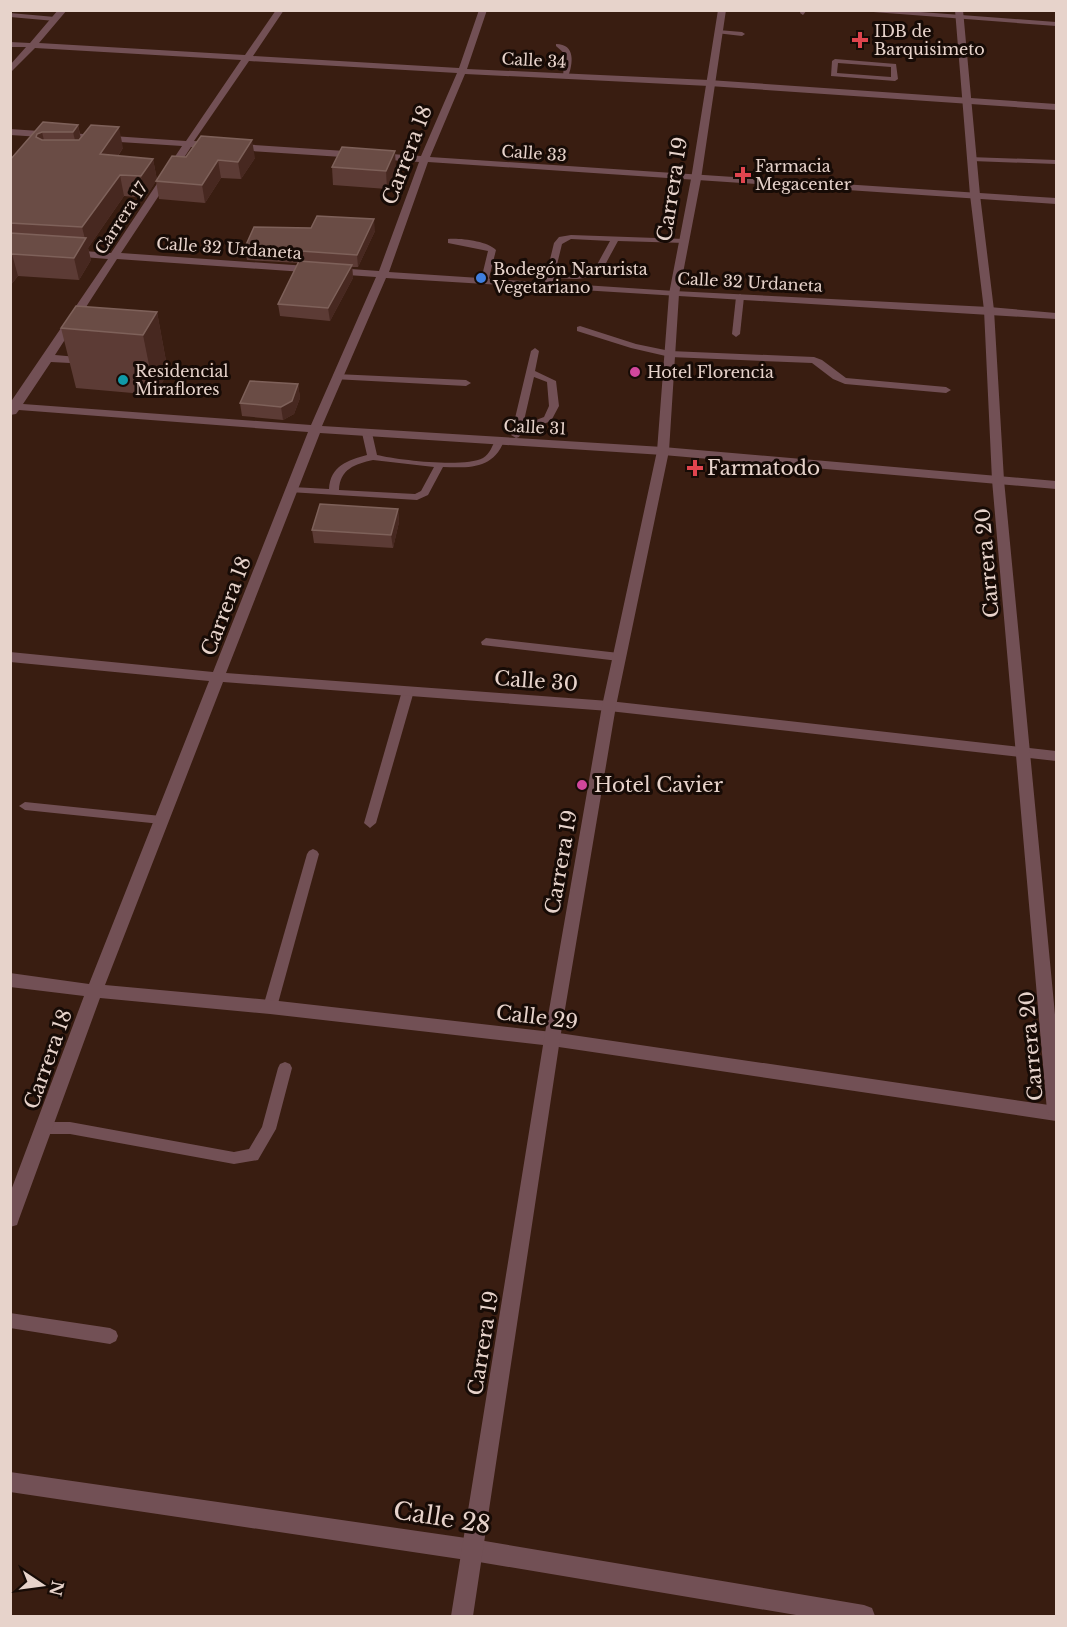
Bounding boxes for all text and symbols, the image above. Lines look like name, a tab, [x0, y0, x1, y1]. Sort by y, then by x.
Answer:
place label: IDB de Barquisimeto	[874, 21, 985, 59]
marker: IDB de Barquisimeto	[851, 31, 869, 49]
street label: Calle 34	[501, 48, 567, 72]
street label: Carrera 18	[377, 102, 437, 208]
street label: Carrera 19	[652, 135, 692, 243]
street label: Calle 33	[501, 141, 567, 165]
place label: Farmacia Megacenter	[755, 156, 852, 194]
marker: Farmacia Megacenter	[736, 168, 750, 182]
street label: Carrera 17	[90, 177, 152, 258]
street label: Calle 32 Urdaneta	[156, 233, 302, 263]
place label: Bodegón Narurista Vegetariano	[492, 259, 648, 297]
street label: Calle 32 Urdaneta	[677, 268, 823, 296]
marker: Bodegón Narurista Vegetariano	[474, 271, 488, 285]
place label: Residencial Miraflores	[135, 361, 228, 399]
place label: Hotel Florencia	[647, 362, 774, 382]
marker: Hotel Florencia	[628, 365, 642, 379]
marker: Residencial Miraflores	[116, 373, 130, 387]
street label: Calle 31	[503, 415, 567, 439]
place label: Farmatodo	[707, 456, 820, 480]
marker: Farmatodo	[688, 461, 702, 475]
street label: Carrera 20	[970, 507, 1004, 619]
street label: Carrera 18	[196, 553, 256, 659]
street label: Calle 30	[493, 666, 579, 696]
place label: Hotel Cavier	[594, 773, 723, 797]
marker: Hotel Cavier	[575, 778, 589, 792]
street label: Carrera 19	[540, 808, 582, 916]
street label: Carrera 20	[1014, 990, 1048, 1102]
street label: Calle 29	[495, 1000, 579, 1034]
street label: Carrera 18	[19, 1006, 77, 1112]
street label: Carrera 19	[463, 1289, 503, 1397]
street label: Calle 28	[391, 1496, 493, 1540]
north arrow	[12, 1555, 72, 1615]
text: N	[45, 1579, 68, 1598]

